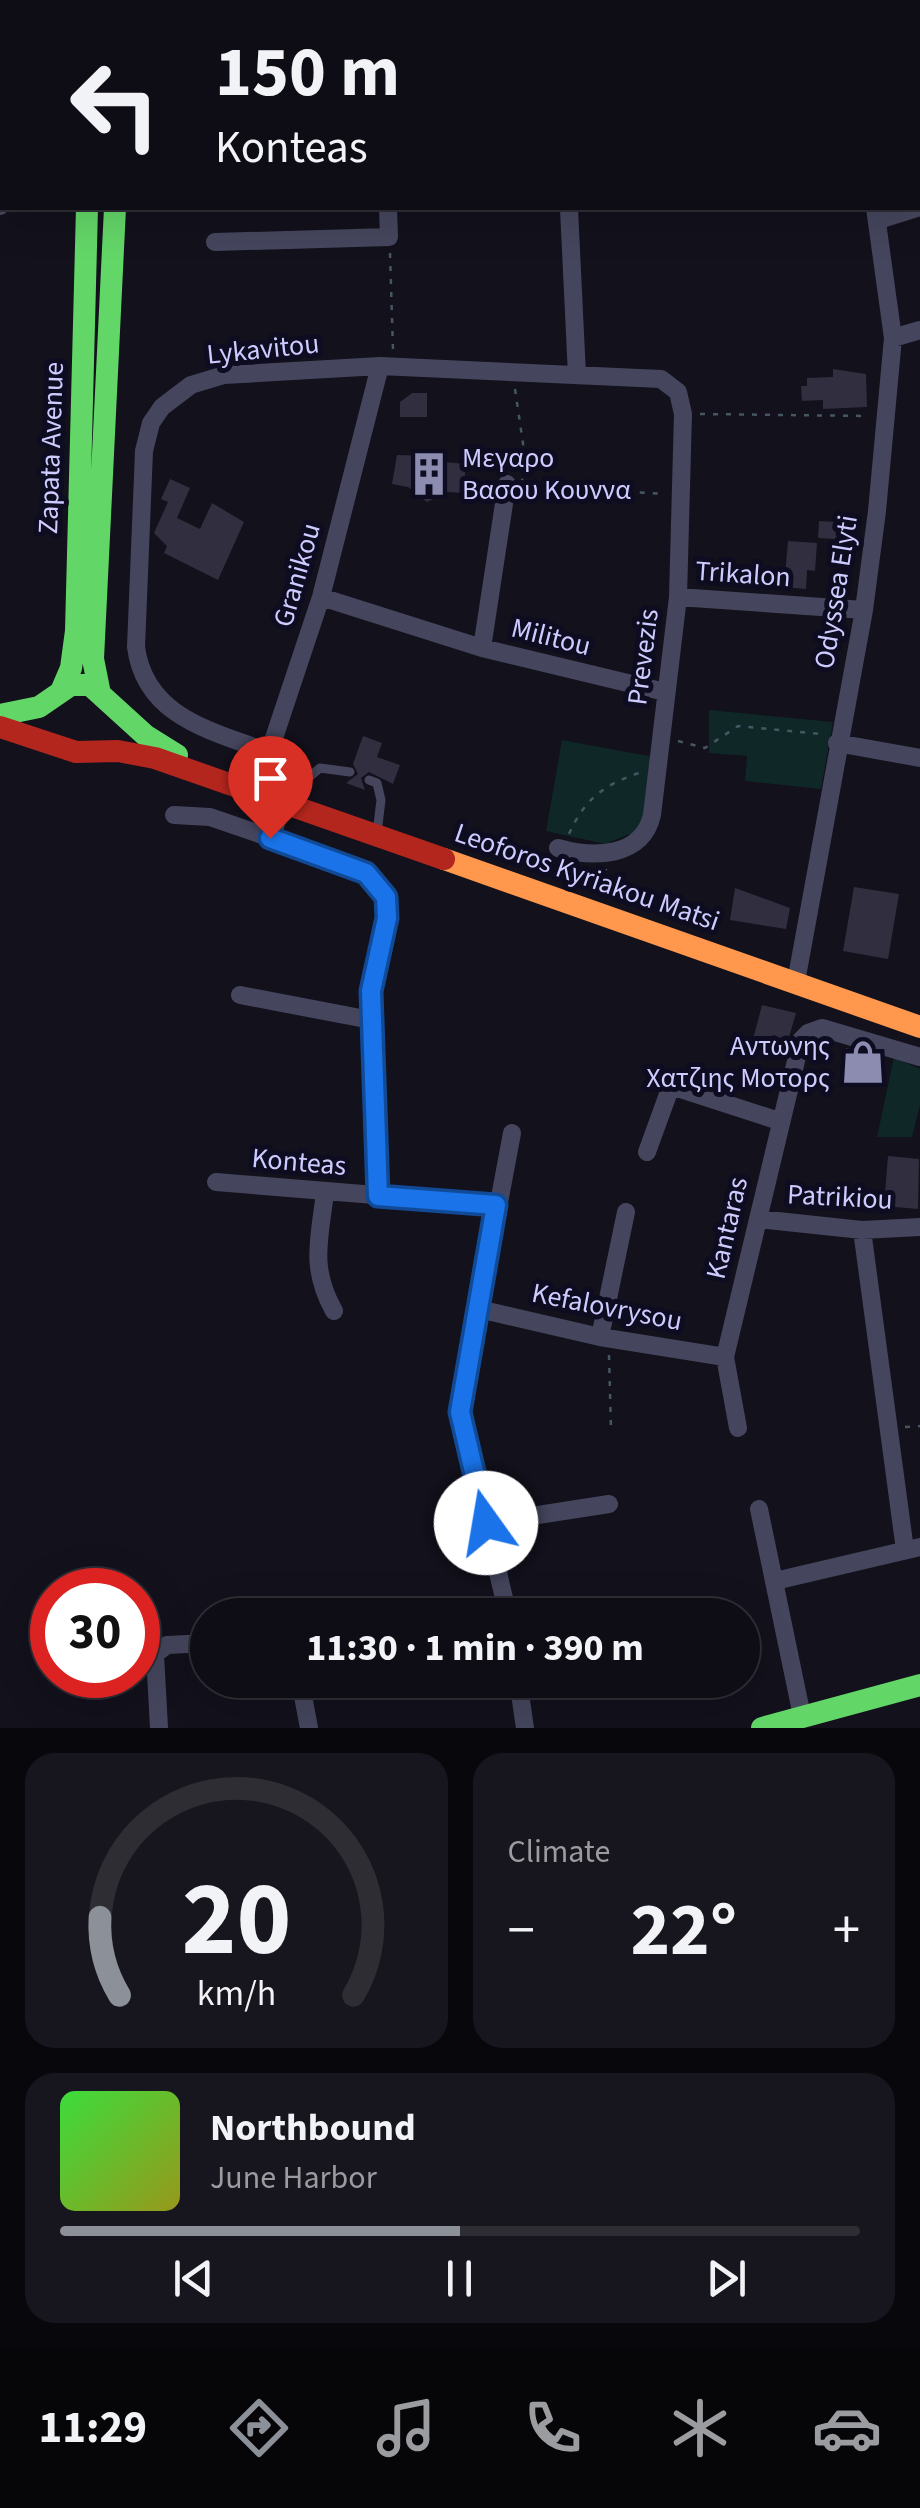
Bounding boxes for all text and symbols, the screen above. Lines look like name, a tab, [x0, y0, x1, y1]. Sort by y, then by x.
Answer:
text: 150 m	[215, 23, 400, 123]
icon: left	[50, 40, 180, 170]
text: Konteas	[215, 116, 368, 180]
street label: Lykavitou	[205, 323, 321, 375]
street label: Zapata Avenue	[28, 361, 74, 535]
place label: Μεγαρο Βασου Κουννα	[462, 438, 631, 510]
building icon: Μεγαρο Βασου Κουννα	[405, 450, 453, 498]
street label: Odyssea Elyti	[804, 512, 868, 672]
street label: Granikou	[263, 518, 331, 632]
street label: Trikalon	[694, 551, 792, 597]
street label: Prevezis	[617, 607, 669, 707]
street label: Militou	[507, 608, 595, 666]
pin	[228, 736, 313, 839]
icon: arrive	[243, 751, 298, 806]
street label: Leoforos Kyriakou Matsi	[449, 813, 725, 941]
place label: Αντωνης Χατζιης Μοτορς	[646, 1026, 830, 1098]
shop icon: Αντωνης Χατζιης Μοτορς	[839, 1038, 887, 1086]
street label: Konteas	[250, 1138, 348, 1186]
street label: Kantaras	[696, 1173, 758, 1283]
street label: Patrikiou	[786, 1174, 894, 1220]
street label: Kefalovrysou	[528, 1273, 686, 1341]
position arrow	[434, 1471, 538, 1575]
speed limit sign: 30	[30, 1568, 160, 1698]
text: 11:30 · 1 min · 390 m	[306, 1621, 644, 1675]
text: Climate	[508, 1829, 610, 1875]
text: 20	[181, 1847, 291, 1995]
text: 22°	[630, 1877, 737, 1984]
text: −	[508, 1892, 535, 1970]
text: +	[833, 1892, 860, 1970]
text: km/h	[197, 1968, 276, 2019]
text: Northbound	[210, 2101, 416, 2155]
text: June Harbor	[210, 2155, 377, 2201]
icon: previous	[166, 2251, 221, 2306]
icon: pause	[432, 2251, 487, 2306]
icon: next	[699, 2251, 754, 2306]
icon: directions	[224, 2393, 294, 2463]
icon: music	[371, 2393, 441, 2463]
icon: phone	[518, 2393, 588, 2463]
icon: climate	[665, 2393, 735, 2463]
icon: car	[812, 2393, 882, 2463]
text: 11:29	[38, 2396, 147, 2460]

